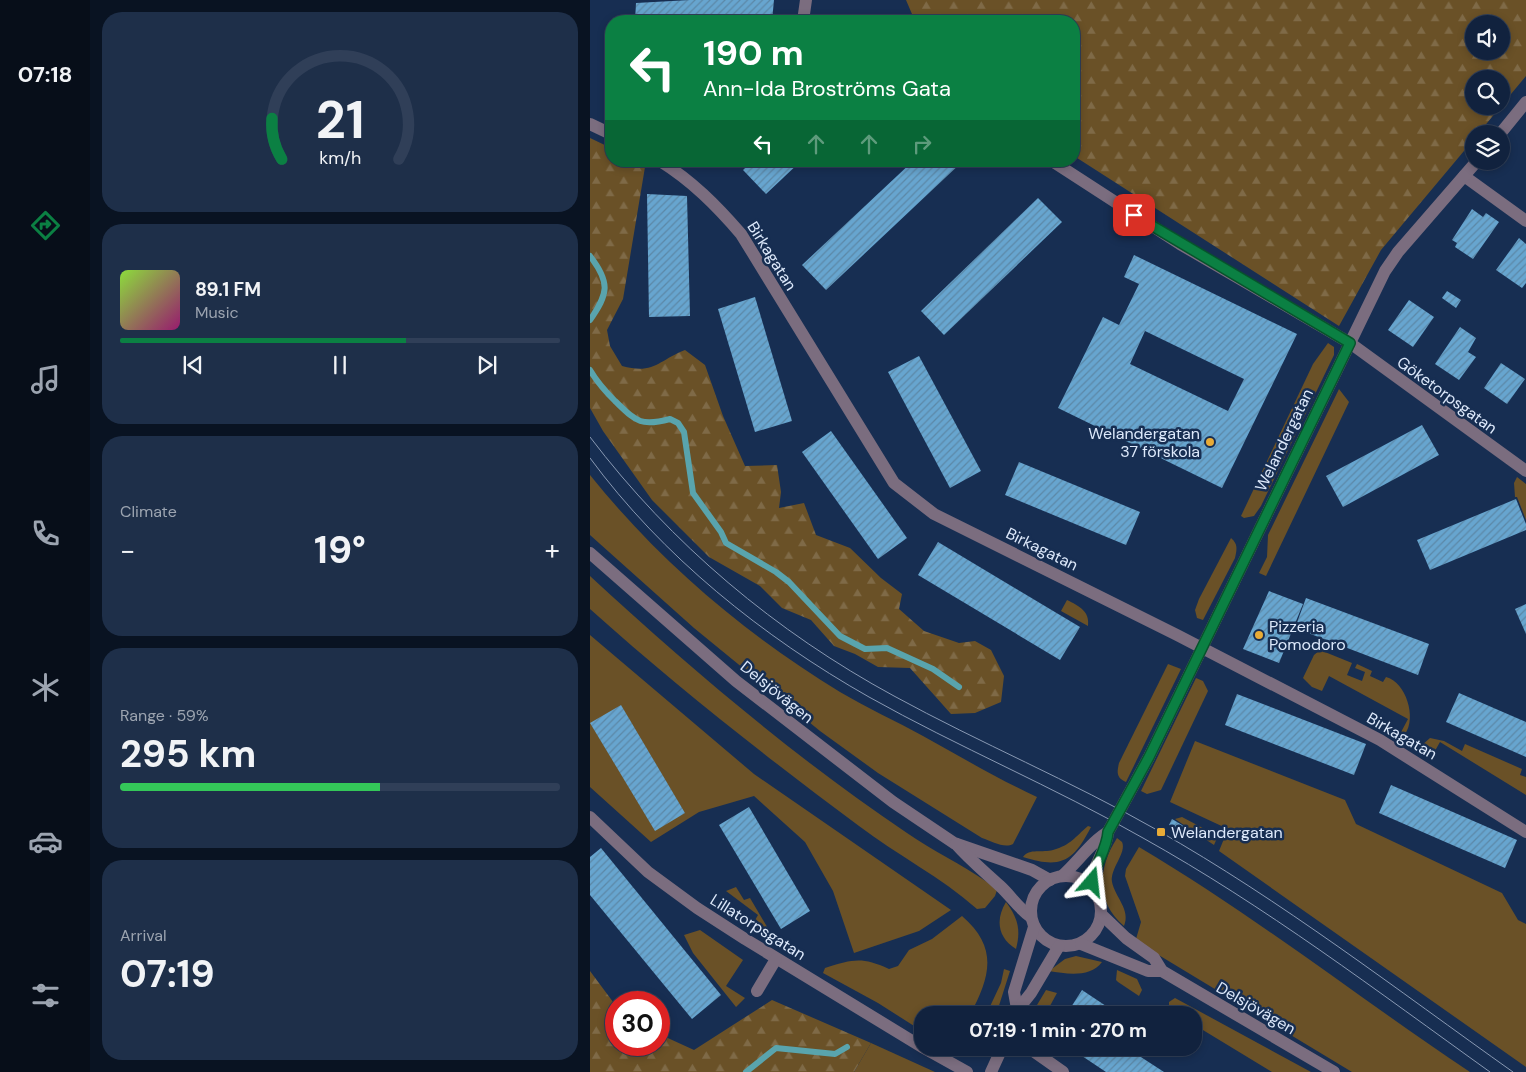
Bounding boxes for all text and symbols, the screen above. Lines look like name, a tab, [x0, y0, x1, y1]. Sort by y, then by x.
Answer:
map controls	[1465, 15, 1510, 170]
button: sound	[1465, 15, 1510, 60]
text: 190 m	[703, 30, 804, 76]
icon: left	[620, 35, 685, 100]
text: 07:18	[18, 60, 72, 89]
button: search	[1465, 70, 1510, 115]
text: Ann-Ida Broströms Gata	[703, 74, 951, 103]
text: 21	[316, 86, 364, 154]
button: layers	[1465, 125, 1510, 170]
icon: left	[749, 130, 777, 158]
icon: ahead	[802, 130, 830, 158]
icon: ahead	[855, 130, 883, 158]
icon: right	[908, 130, 936, 158]
text: km/h	[319, 146, 361, 170]
pin	[1113, 194, 1155, 236]
icon: arrive	[1120, 201, 1148, 229]
icon: directions	[28, 208, 63, 243]
street label: Birkagatan	[743, 217, 801, 295]
text: 89.1 FM	[195, 277, 261, 302]
text: Music	[195, 302, 239, 323]
icon: previous	[179, 351, 207, 379]
icon: pause	[326, 351, 354, 379]
icon: next	[473, 351, 501, 379]
street label: Göketorpsgatan	[1393, 352, 1501, 438]
icon: music	[28, 362, 63, 397]
street label: Welandergatan	[1250, 385, 1318, 495]
place label: Welandergatan 37 förskola	[1088, 423, 1200, 462]
marker: Welandergatan 37 förskola	[1204, 436, 1216, 448]
text: Climate	[120, 501, 177, 522]
icon: phone	[28, 516, 63, 551]
street label: Birkagatan	[1002, 523, 1082, 575]
text: 19°	[314, 525, 366, 575]
text: −	[120, 532, 135, 569]
text: +	[545, 532, 560, 569]
place label: Pizzeria Pomodoro	[1269, 616, 1346, 655]
marker: Pizzeria Pomodoro	[1253, 629, 1265, 641]
street label: Delsjövägen	[736, 656, 818, 728]
icon: climate	[28, 670, 63, 705]
text: Range · 59%	[120, 705, 208, 726]
street label: Birkagatan	[1363, 707, 1441, 765]
text: 295 km	[120, 729, 256, 779]
place label: Welandergatan	[1171, 822, 1283, 843]
icon: car	[28, 824, 63, 859]
marker: Welandergatan	[1155, 826, 1167, 838]
position arrow	[1065, 855, 1117, 907]
street label: Lillatorpsgatan	[706, 889, 810, 965]
text: Arrival	[120, 925, 167, 946]
text: 07:19	[120, 949, 215, 999]
street label: Delsjövägen	[1213, 977, 1299, 1039]
icon: filters	[28, 978, 63, 1013]
speed limit sign: 30	[605, 991, 670, 1056]
text: 07:19 · 1 min · 270 m	[969, 1018, 1147, 1043]

